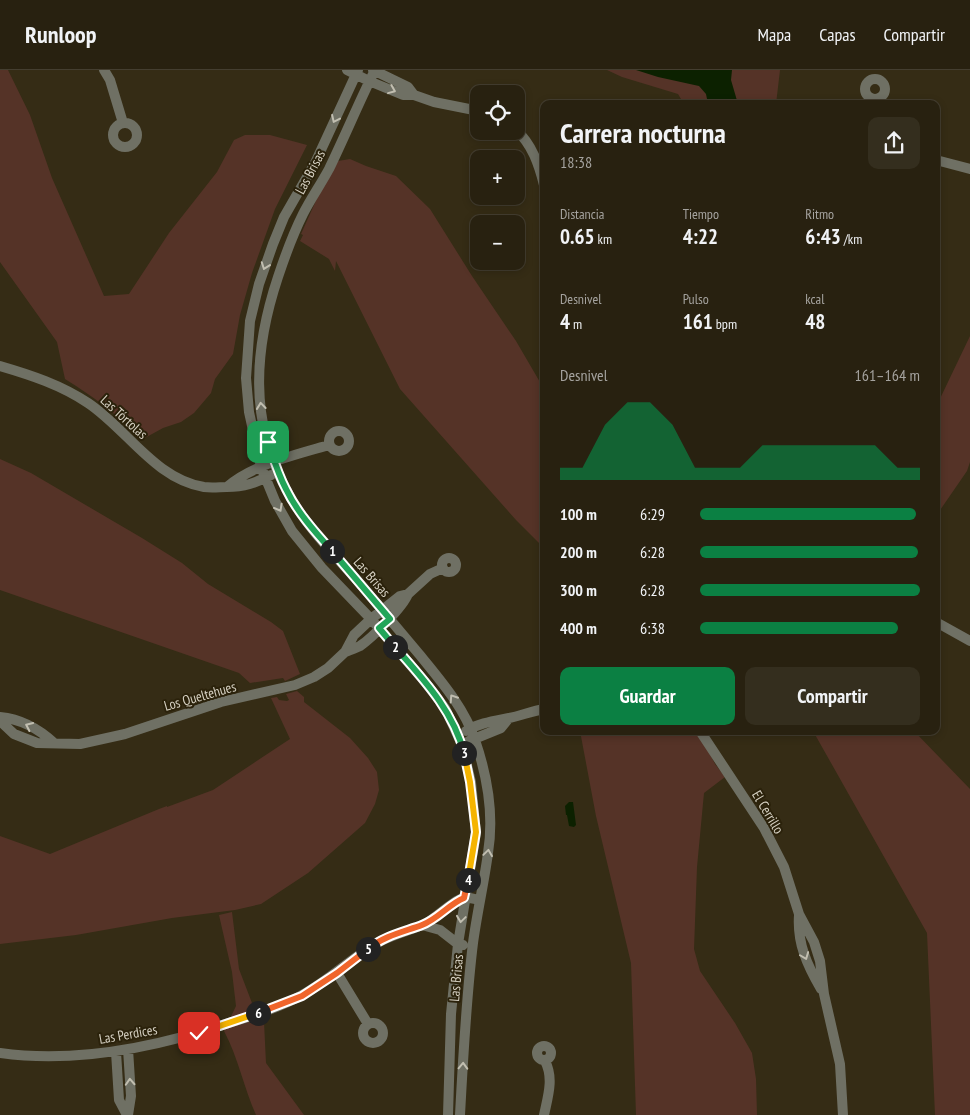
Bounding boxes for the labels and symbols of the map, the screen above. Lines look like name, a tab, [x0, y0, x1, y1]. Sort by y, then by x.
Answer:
one-way arrow	[387, 84, 395, 94]
one-way arrow	[331, 114, 341, 123]
street label: Las Brisas	[291, 147, 329, 197]
one-way arrow	[261, 261, 271, 269]
street label: Las Tórtolas	[97, 391, 151, 443]
one-way arrow	[256, 402, 267, 410]
pin	[247, 421, 289, 463]
one-way arrow	[273, 503, 283, 512]
pin: 1	[320, 538, 344, 564]
street label: Las Brisas	[350, 553, 395, 601]
pin: 2	[382, 634, 408, 660]
street label: Los Queltehues	[162, 677, 238, 715]
one-way arrow	[450, 694, 459, 703]
one-way arrow	[25, 722, 34, 732]
pin: 3	[452, 740, 476, 766]
street label: El Cerrillo	[748, 787, 788, 837]
one-way arrow	[482, 849, 492, 857]
pin: 4	[456, 868, 480, 892]
one-way arrow	[457, 914, 467, 923]
pin: 5	[356, 936, 380, 962]
one-way arrow	[799, 951, 809, 960]
street label: Las Brisas	[445, 953, 467, 1002]
pin: 6	[246, 1000, 270, 1026]
pin	[178, 1012, 220, 1054]
street label: Las Perdices	[97, 1020, 159, 1048]
one-way arrow	[457, 1062, 468, 1070]
one-way arrow	[124, 1078, 135, 1086]

